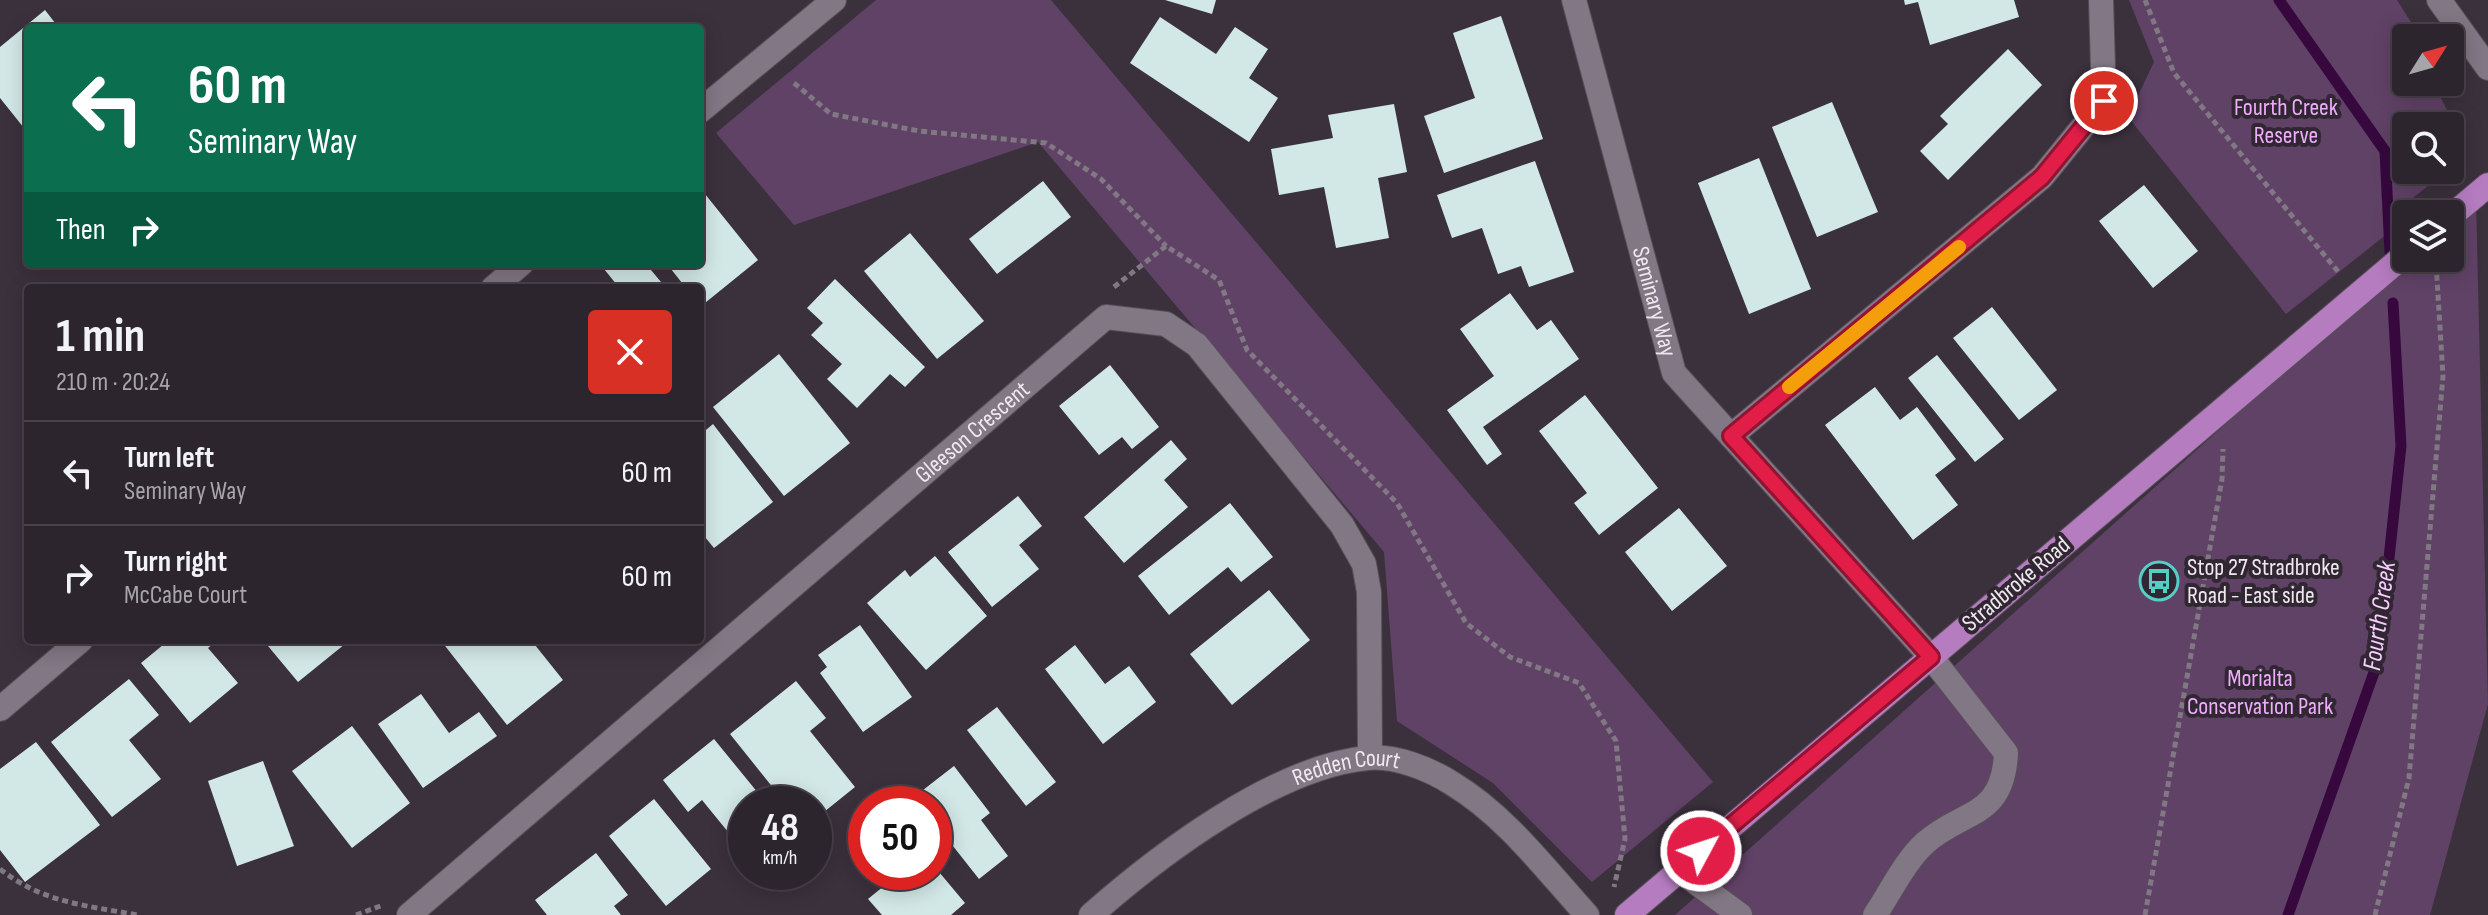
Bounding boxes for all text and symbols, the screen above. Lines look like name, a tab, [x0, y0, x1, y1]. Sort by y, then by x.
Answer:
north arrow	[2392, 24, 2464, 96]
map controls	[2392, 24, 2464, 272]
text: 60 m	[188, 53, 287, 120]
icon: left	[56, 56, 160, 160]
pin	[2070, 67, 2138, 135]
icon: arrive	[2082, 79, 2126, 123]
park label: Fourth Creek Reserve	[2234, 93, 2338, 150]
button: search	[2392, 112, 2464, 184]
text: Seminary Way	[188, 121, 357, 164]
button: layers	[2392, 200, 2464, 272]
icon: right	[122, 208, 166, 252]
text: Then	[56, 212, 106, 248]
street label: Seminary Way	[1626, 243, 1683, 360]
text: 1 min	[56, 308, 145, 365]
button: close	[588, 310, 672, 394]
text: 210 m · 20:24	[56, 367, 170, 398]
street label: Gleeson Crescent	[909, 375, 1035, 489]
text: Turn left	[124, 440, 214, 476]
icon: left	[56, 451, 100, 495]
text: 60 m	[621, 455, 672, 491]
text: Seminary Way	[124, 476, 246, 507]
street label: Stradbroke Road	[1956, 530, 2076, 638]
text: Turn right	[124, 544, 227, 580]
place label: Stop 27 Stradbroke Road - East side	[2187, 553, 2340, 610]
icon: right	[56, 555, 100, 599]
water label: Fourth Creek	[2357, 558, 2403, 673]
text: 60 m	[621, 559, 672, 595]
bus stop icon: Stop 27 Stradbroke Road - East side	[2138, 560, 2180, 602]
text: McCabe Court	[124, 580, 247, 611]
park label: Morialta Conservation Park	[2187, 664, 2333, 721]
street label: Redden Court	[1288, 743, 1403, 792]
speed limit sign: 50	[848, 786, 952, 890]
text: 48	[761, 804, 799, 852]
position arrow	[1659, 809, 1743, 893]
text: km/h	[763, 846, 797, 870]

